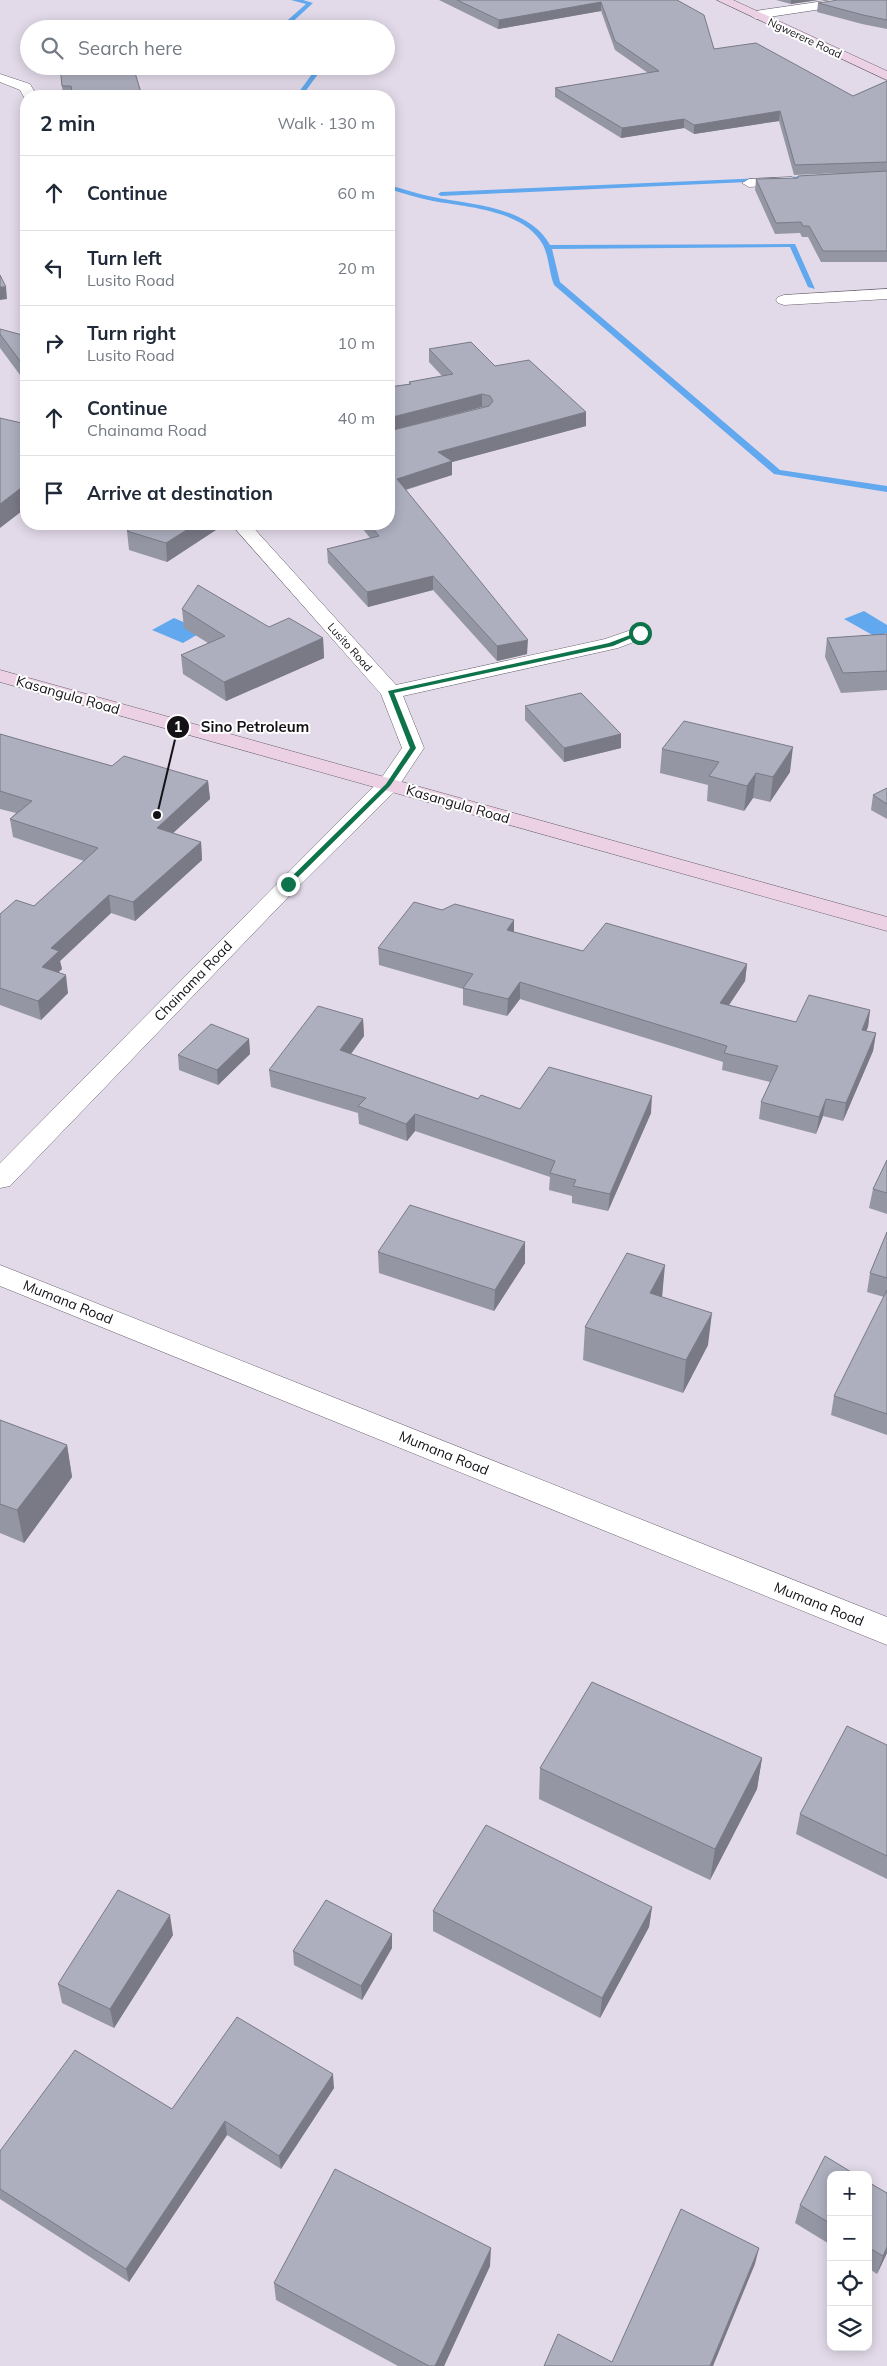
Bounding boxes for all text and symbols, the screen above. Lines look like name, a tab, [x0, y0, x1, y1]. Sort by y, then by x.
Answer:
street label: Ngwerere Road	[766, 15, 844, 61]
search box	[20, 20, 395, 75]
icon: search	[38, 34, 66, 62]
text: Search here	[78, 36, 182, 60]
text: 2 min	[40, 110, 95, 136]
text: Walk · 130 m	[277, 113, 375, 133]
icon: ahead	[40, 179, 68, 207]
text: Continue	[87, 181, 167, 205]
text: 60 m	[338, 183, 375, 203]
text: Turn left	[87, 246, 162, 270]
icon: left	[40, 254, 68, 282]
text: 20 m	[338, 258, 375, 278]
text: Lusito Road	[87, 270, 175, 290]
text: Turn right	[87, 321, 176, 345]
icon: right	[40, 329, 68, 357]
text: 10 m	[338, 333, 375, 353]
text: Lusito Road	[87, 345, 175, 365]
text: Continue	[87, 396, 167, 420]
icon: ahead	[40, 404, 68, 432]
text: 40 m	[338, 408, 375, 428]
text: Chainama Road	[87, 420, 207, 440]
icon: arrive	[40, 479, 68, 507]
text: Arrive at destination	[87, 481, 273, 505]
street label: Lusito Road	[325, 620, 375, 674]
route start	[629, 622, 652, 645]
street label: Kasangula Road	[14, 672, 122, 718]
callout: Sino Petroleum	[165, 712, 319, 742]
text: 1	[173, 717, 183, 736]
text: Sino Petroleum	[201, 717, 309, 736]
street label: Kasangula Road	[404, 781, 512, 827]
route end	[277, 873, 300, 896]
street label: Chainama Road	[150, 937, 236, 1025]
street label: Mumana Road	[20, 1276, 116, 1328]
street label: Mumana Road	[396, 1427, 492, 1479]
street label: Mumana Road	[771, 1578, 867, 1630]
map controls	[827, 2171, 872, 2351]
button: +	[827, 2171, 872, 2216]
button: −	[827, 2216, 872, 2261]
button: locate	[827, 2261, 872, 2306]
button: layers	[827, 2306, 872, 2351]

